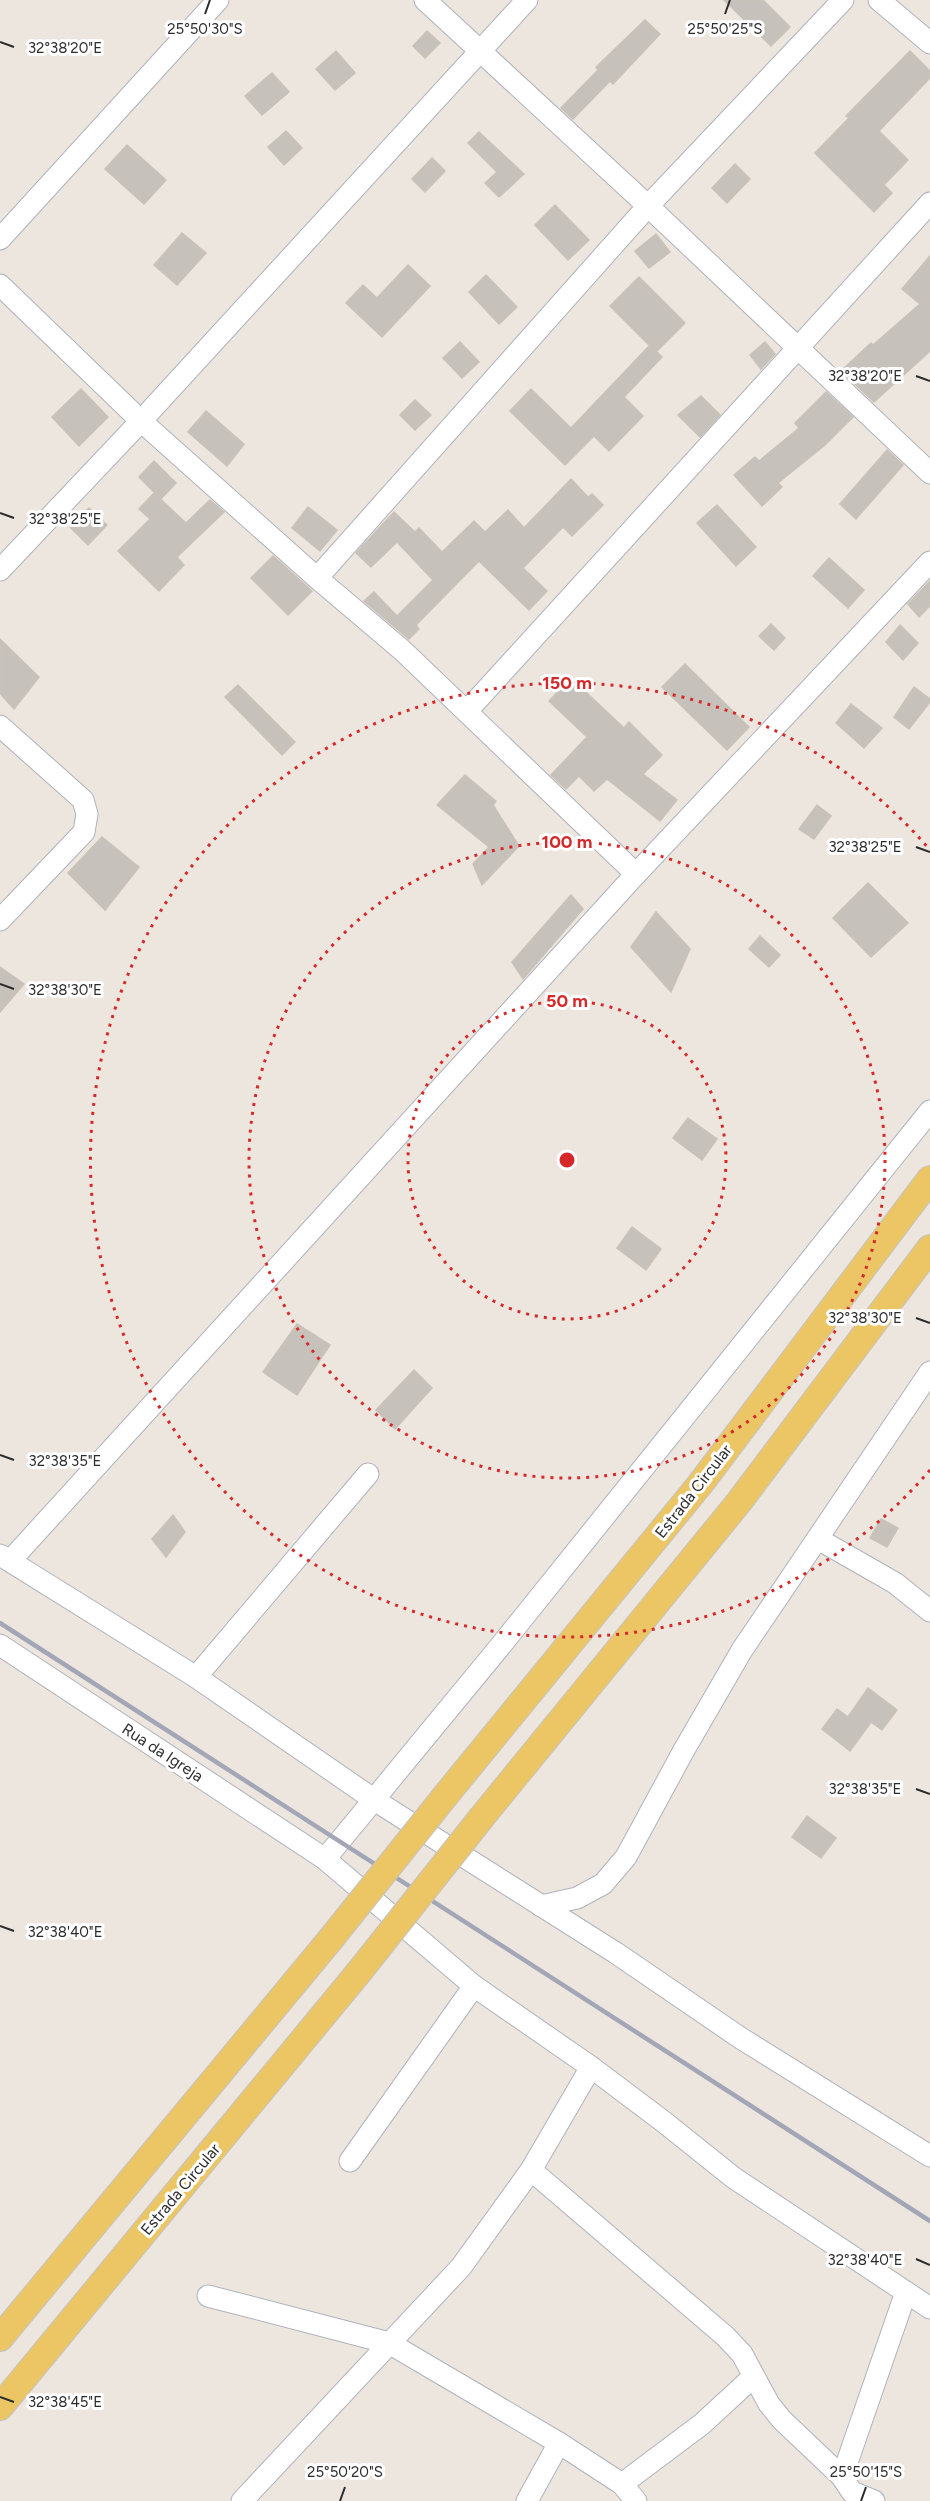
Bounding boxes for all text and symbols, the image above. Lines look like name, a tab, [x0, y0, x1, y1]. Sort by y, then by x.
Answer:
text: 25°50'30"S	[167, 20, 243, 38]
text: 25°50'25"S	[688, 20, 762, 38]
text: 32°38'20"E	[28, 39, 102, 57]
text: 32°38'20"E	[828, 367, 902, 385]
text: 32°38'25"E	[28, 510, 102, 528]
text: 150 m	[542, 672, 592, 694]
text: 100 m	[542, 831, 592, 853]
text: 32°38'25"E	[828, 838, 902, 856]
text: 32°38'30"E	[28, 981, 102, 999]
text: 50 m	[546, 990, 588, 1012]
centre of rings	[557, 1150, 577, 1170]
text: 32°38'30"E	[828, 1309, 902, 1327]
street label: Estrada Circular	[651, 1440, 736, 1542]
text: 32°38'35"E	[29, 1452, 101, 1470]
street label: Rua da Igreja	[119, 1719, 207, 1786]
text: 32°38'35"E	[829, 1780, 901, 1798]
text: 32°38'40"E	[27, 1923, 103, 1941]
street label: Estrada Circular	[137, 2139, 224, 2239]
text: 32°38'40"E	[827, 2251, 903, 2269]
text: 32°38'45"E	[28, 2393, 102, 2411]
text: 25°50'20"S	[307, 2463, 383, 2481]
text: 25°50'15"S	[830, 2463, 902, 2481]

